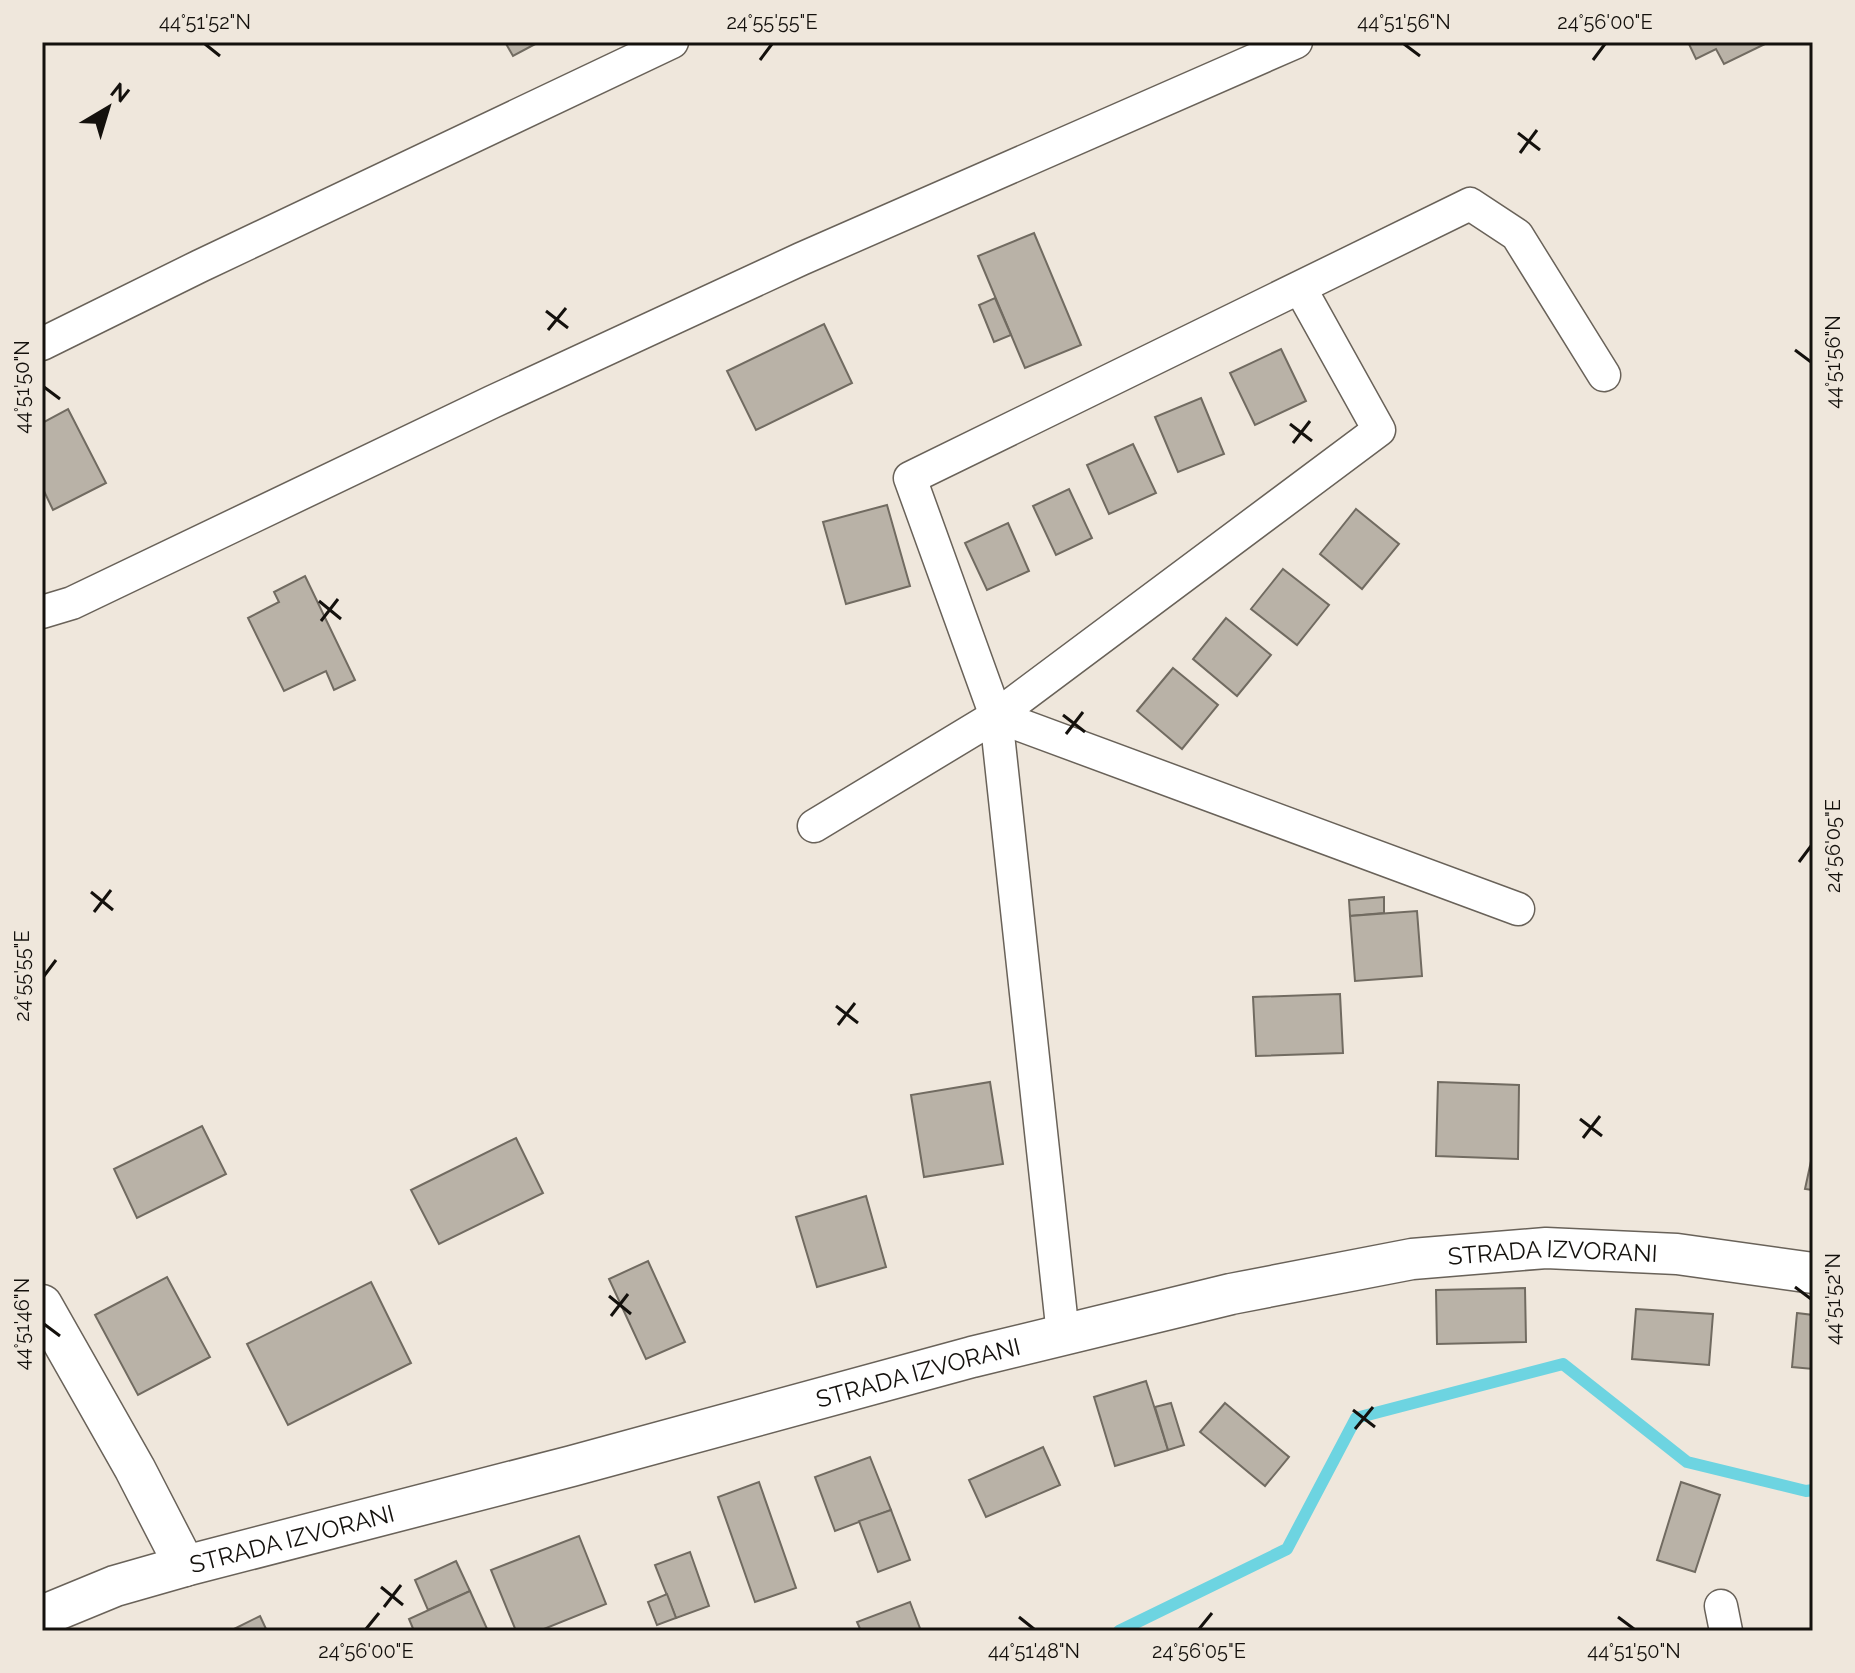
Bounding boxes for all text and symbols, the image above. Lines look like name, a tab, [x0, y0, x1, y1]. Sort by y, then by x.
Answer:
text: 44°51'52"N	[159, 10, 251, 34]
text: 24°55'55"E	[726, 10, 818, 34]
text: 44°51'56"N	[1357, 10, 1451, 34]
text: 24°56'00"E	[1557, 10, 1653, 34]
north arrow	[68, 68, 148, 148]
text: N	[106, 77, 135, 108]
text: 44°51'56"N	[1821, 315, 1845, 409]
text: 44°51'50"N	[10, 340, 34, 434]
text: 24°56'05"E	[1821, 799, 1845, 893]
text: 24°55'55"E	[10, 930, 34, 1022]
street label: STRADA IZVORANI	[1447, 1233, 1658, 1271]
text: 44°51'52"N	[1821, 1253, 1845, 1345]
text: 44°51'46"N	[10, 1278, 34, 1370]
street label: STRADA IZVORANI	[813, 1331, 1023, 1413]
street label: STRADA IZVORANI	[186, 1498, 397, 1579]
text: 24°56'00"E	[318, 1639, 414, 1663]
text: 44°51'48"N	[988, 1639, 1080, 1663]
text: 24°56'05"E	[1152, 1639, 1246, 1663]
text: 44°51'50"N	[1587, 1639, 1681, 1663]

